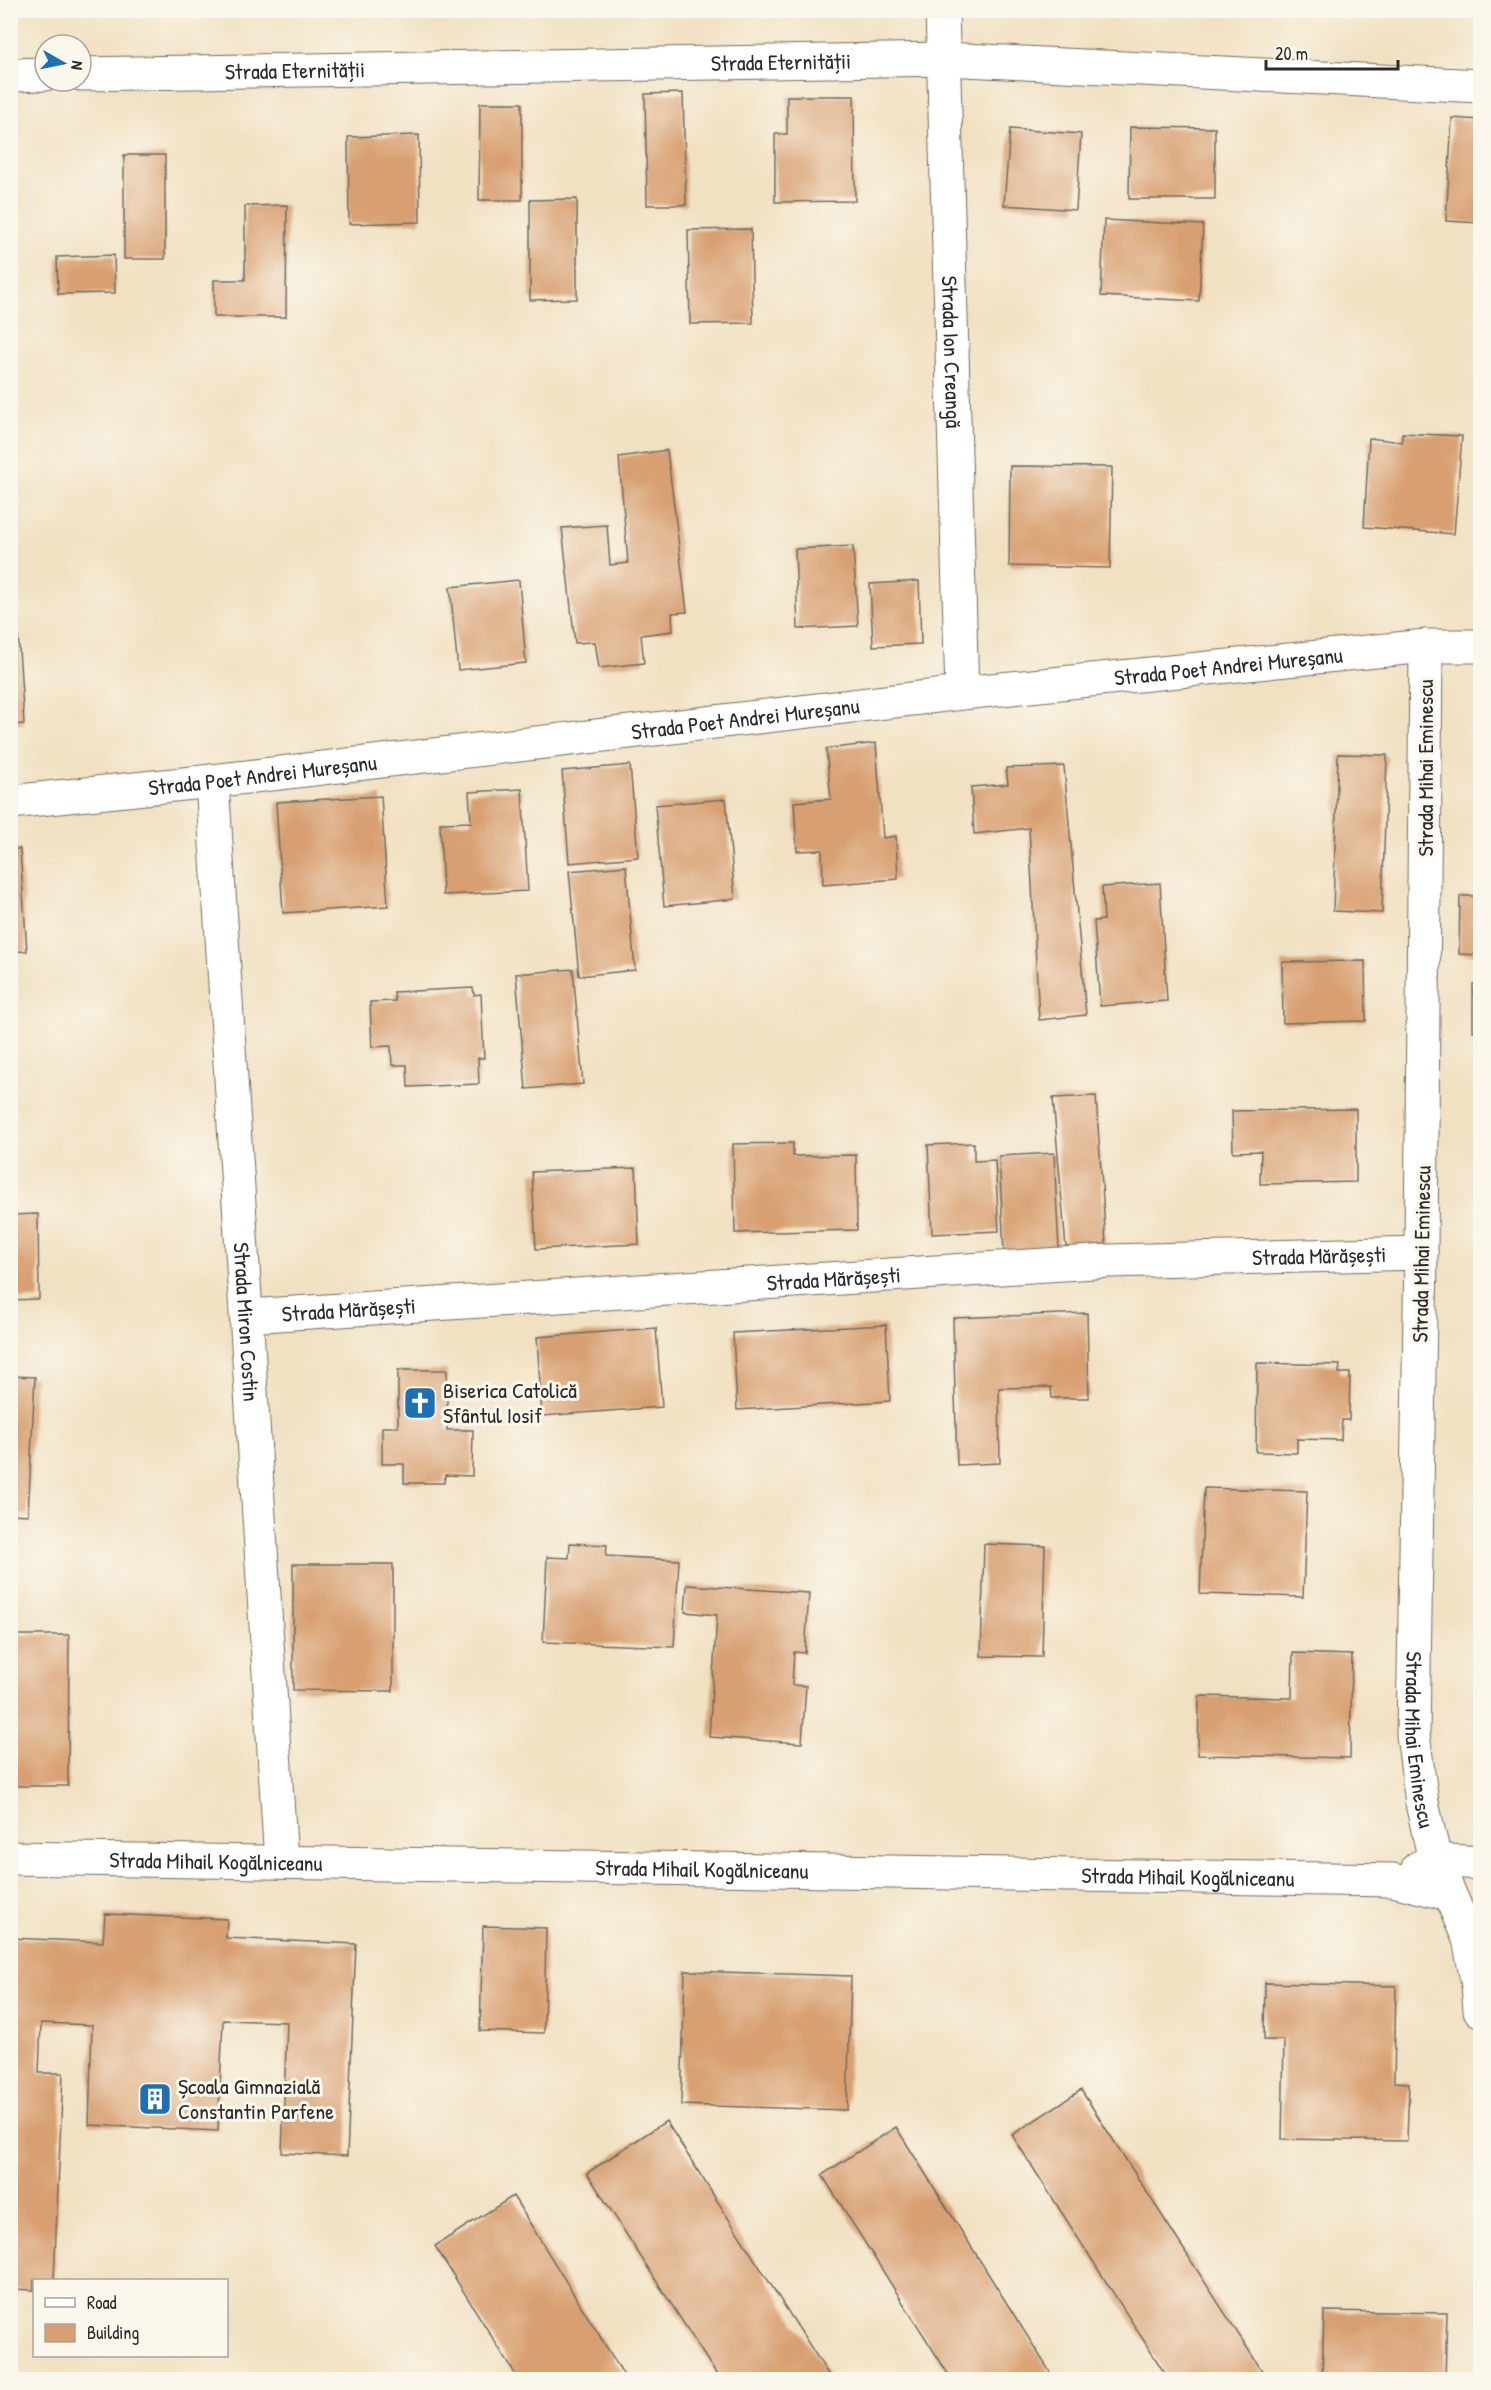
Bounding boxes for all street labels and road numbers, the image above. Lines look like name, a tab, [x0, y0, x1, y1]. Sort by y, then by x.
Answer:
street label: Strada Eternității	[711, 46, 851, 78]
street label: Strada Eternității	[225, 54, 365, 86]
street label: Strada Ion Creangă	[935, 275, 969, 429]
street label: Strada Poet Andrei Mureșanu	[1113, 640, 1344, 693]
street label: Strada Mihai Eminescu	[1410, 679, 1440, 857]
street label: Strada Poet Andrei Mureșanu	[630, 690, 861, 747]
street label: Strada Poet Andrei Mureșanu	[147, 747, 378, 803]
street label: Strada Mihai Eminescu	[1404, 1165, 1438, 1343]
street label: Strada Mărășești	[1252, 1239, 1387, 1272]
street label: Strada Miron Costin	[227, 1241, 267, 1402]
street label: Strada Mărășești	[766, 1259, 902, 1298]
street label: Strada Mărășești	[281, 1290, 417, 1329]
street label: Strada Mihai Eminescu	[1398, 1651, 1442, 1831]
street label: Strada Mihail Kogălniceanu	[109, 1845, 323, 1878]
street label: Strada Mihail Kogălniceanu	[595, 1852, 809, 1886]
street label: Strada Mihail Kogălniceanu	[1081, 1860, 1295, 1893]

